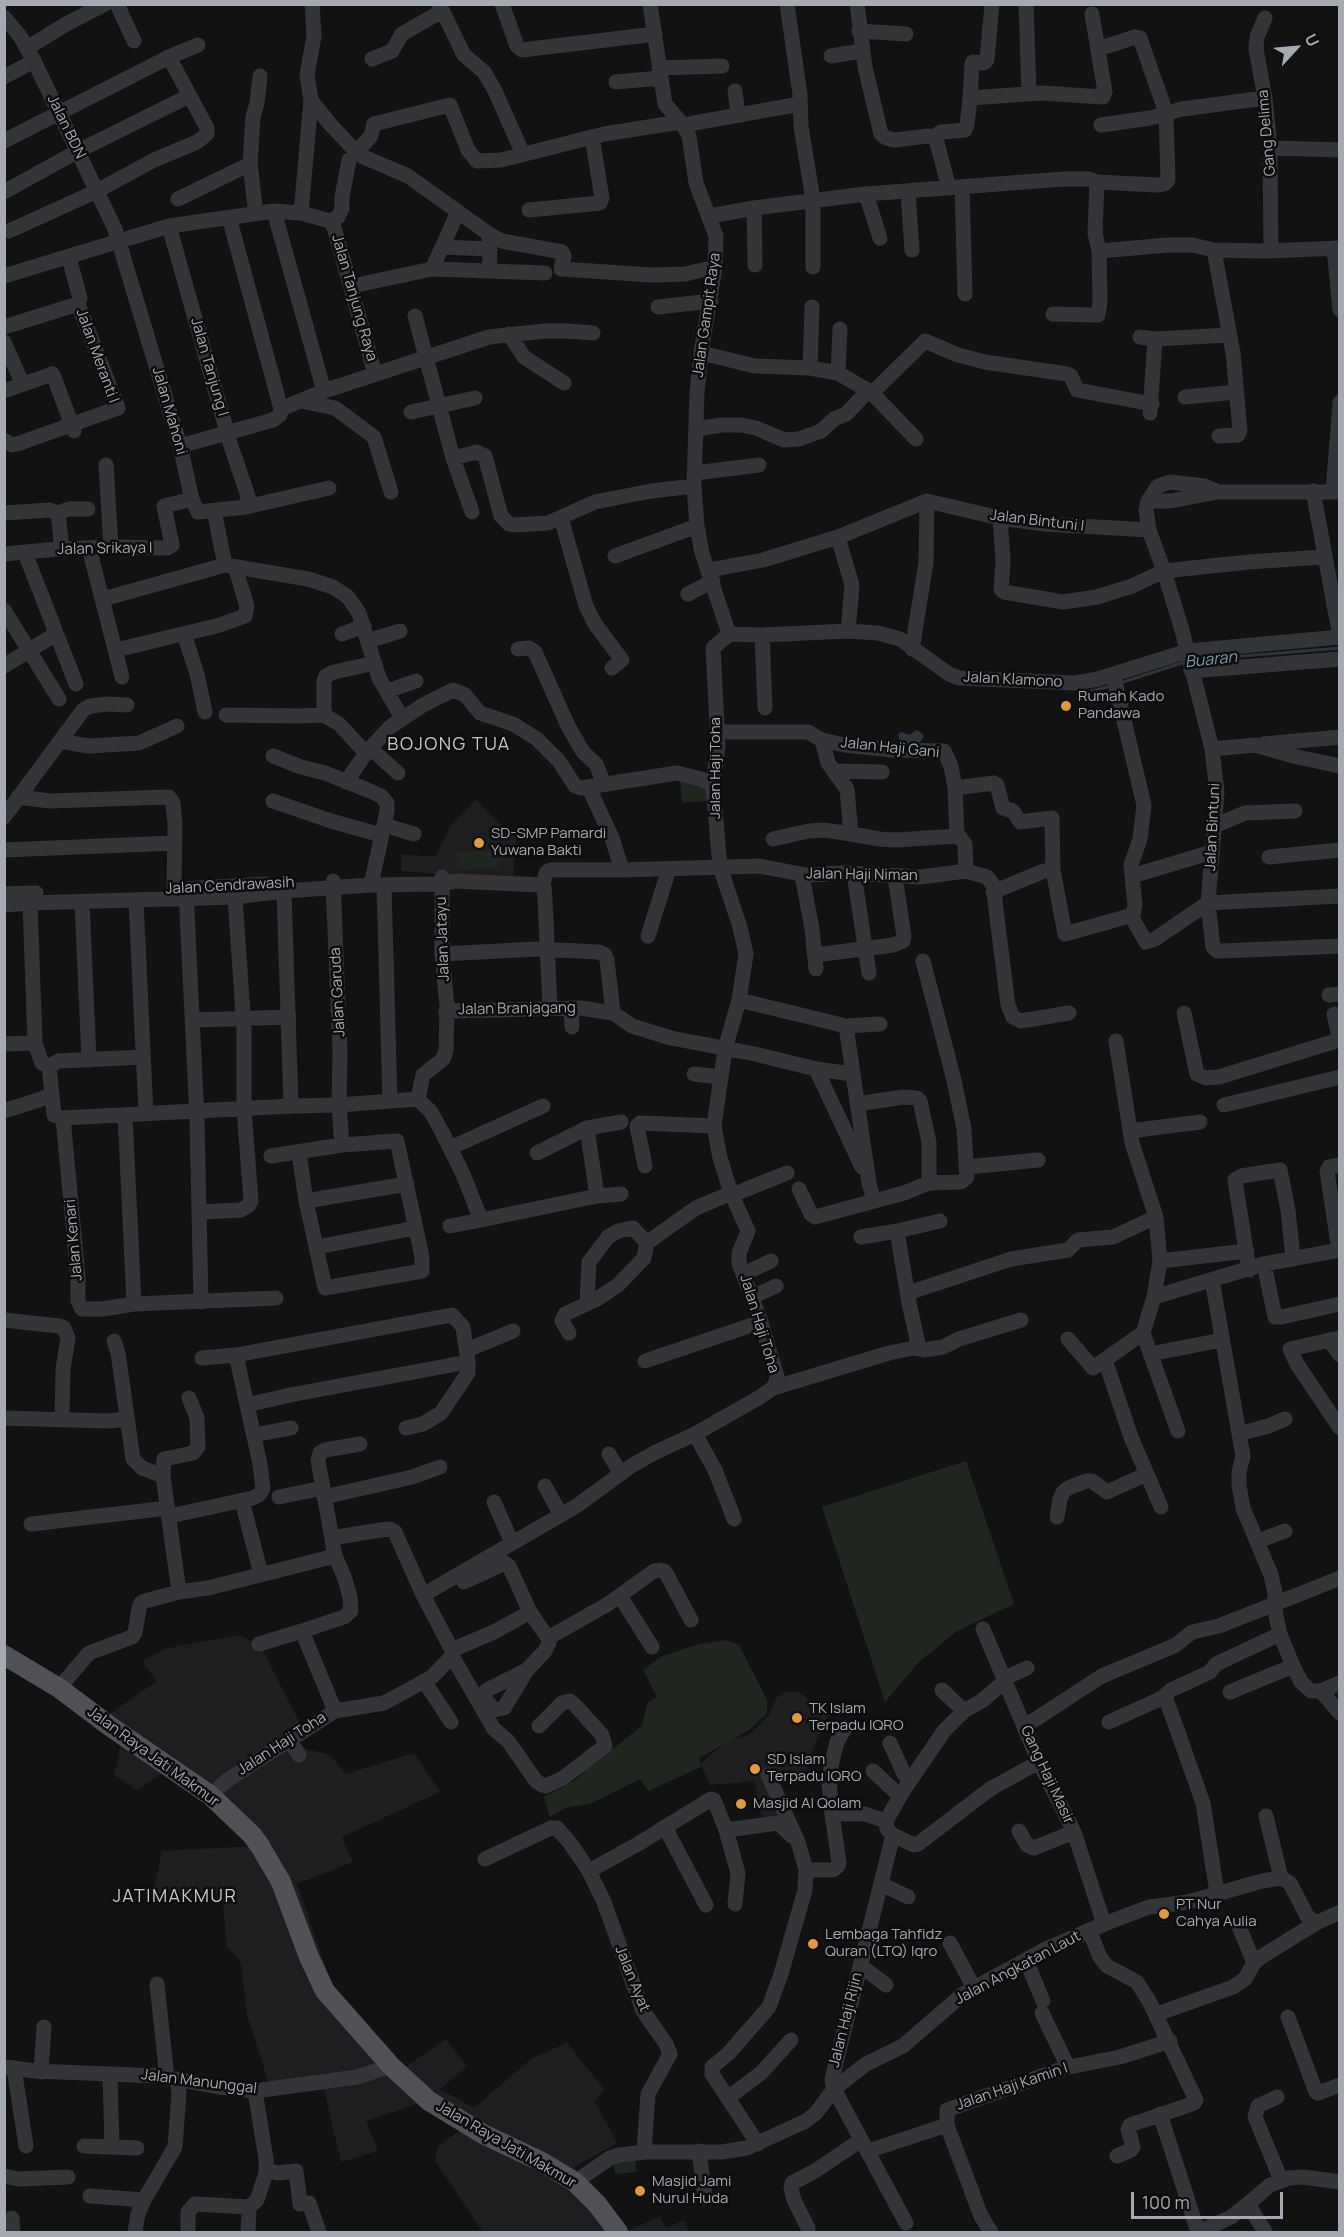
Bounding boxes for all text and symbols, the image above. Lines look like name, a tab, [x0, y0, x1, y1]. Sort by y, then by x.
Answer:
north arrow	[1266, 18, 1326, 78]
text: U	[1300, 30, 1325, 50]
street label: Gang Delima	[1254, 89, 1280, 177]
street label: Jalan BDN	[43, 92, 89, 162]
street label: Jalan Tanjung Raya	[327, 233, 381, 363]
street label: Jalan Gampit Raya	[689, 252, 725, 378]
street label: Jalan Meranti I	[72, 307, 122, 405]
street label: Jalan Tanjung I	[186, 316, 232, 418]
street label: Jalan Mahoni	[148, 365, 190, 457]
street label: Jalan Bintuni I	[989, 506, 1085, 536]
street label: Jalan Srikaya I	[57, 539, 153, 559]
water label: Buaran	[1184, 648, 1238, 672]
street label: Jalan Klamono	[963, 668, 1063, 692]
place label: Rumah Kado Pandawa	[1078, 688, 1164, 723]
marker: Rumah Kado Pandawa	[1059, 699, 1073, 713]
street label: Jalan Haji Toha	[707, 717, 725, 819]
district label: BOJONG TUA	[387, 734, 511, 756]
street label: Jalan Haji Gani	[840, 734, 940, 762]
street label: Jalan Bintuni	[1202, 783, 1224, 871]
place label: SD-SMP Pamardi Yuwana Bakti	[491, 825, 606, 860]
marker: SD-SMP Pamardi Yuwana Bakti	[472, 836, 486, 850]
street label: Jalan Haji Niman	[806, 865, 918, 885]
street label: Jalan Cendrawasih	[165, 874, 295, 898]
street label: Jalan Jatayu	[433, 896, 453, 982]
street label: Jalan Garuda	[327, 947, 349, 1037]
street label: Jalan Branjagang	[458, 999, 576, 1019]
street label: Jalan Kenari	[61, 1198, 87, 1282]
street label: Jalan Haji Toha	[736, 1273, 782, 1375]
place label: TK Islam Terpadu IQRO	[809, 1700, 904, 1735]
street label: Jalan Raya Jati Makmur	[84, 1703, 222, 1811]
street label: Jalan Haji Toha	[234, 1709, 330, 1779]
marker: TK Islam Terpadu IQRO	[790, 1711, 804, 1725]
street label: Gang Haji Masir	[1016, 1723, 1078, 1827]
place label: SD Islam Terpadu IQRO	[767, 1751, 862, 1786]
marker: SD Islam Terpadu IQRO	[748, 1762, 762, 1776]
place label: Masjid Al Qolam	[753, 1795, 861, 1813]
marker: Masjid Al Qolam	[734, 1797, 748, 1811]
district label: JATIMAKMUR	[113, 1886, 237, 1908]
place label: PT Nur Cahya Aulia	[1176, 1896, 1257, 1931]
marker: PT Nur Cahya Aulia	[1157, 1907, 1171, 1921]
place label: Lembaga Tahfidz Quran (LTQ) Iqro	[825, 1926, 942, 1961]
street label: Jalan Angkatan Laut	[952, 1927, 1084, 2009]
marker: Lembaga Tahfidz Quran (LTQ) Iqro	[806, 1937, 820, 1951]
street label: Jalan Ayat	[611, 1943, 653, 2015]
street label: Jalan Haji Rijin	[826, 1971, 866, 2069]
street label: Jalan Haji Kamin I	[954, 2059, 1070, 2115]
street label: Jalan Manunggal	[140, 2066, 258, 2098]
street label: Jalan Raya Jati Makmur	[433, 2098, 579, 2192]
place label: Masjid Jami Nurul Huda	[652, 2173, 731, 2208]
scale bar	[1134, 2180, 1286, 2218]
marker: Masjid Jami Nurul Huda	[633, 2184, 647, 2198]
text: 100 m	[1142, 2190, 1190, 2214]

